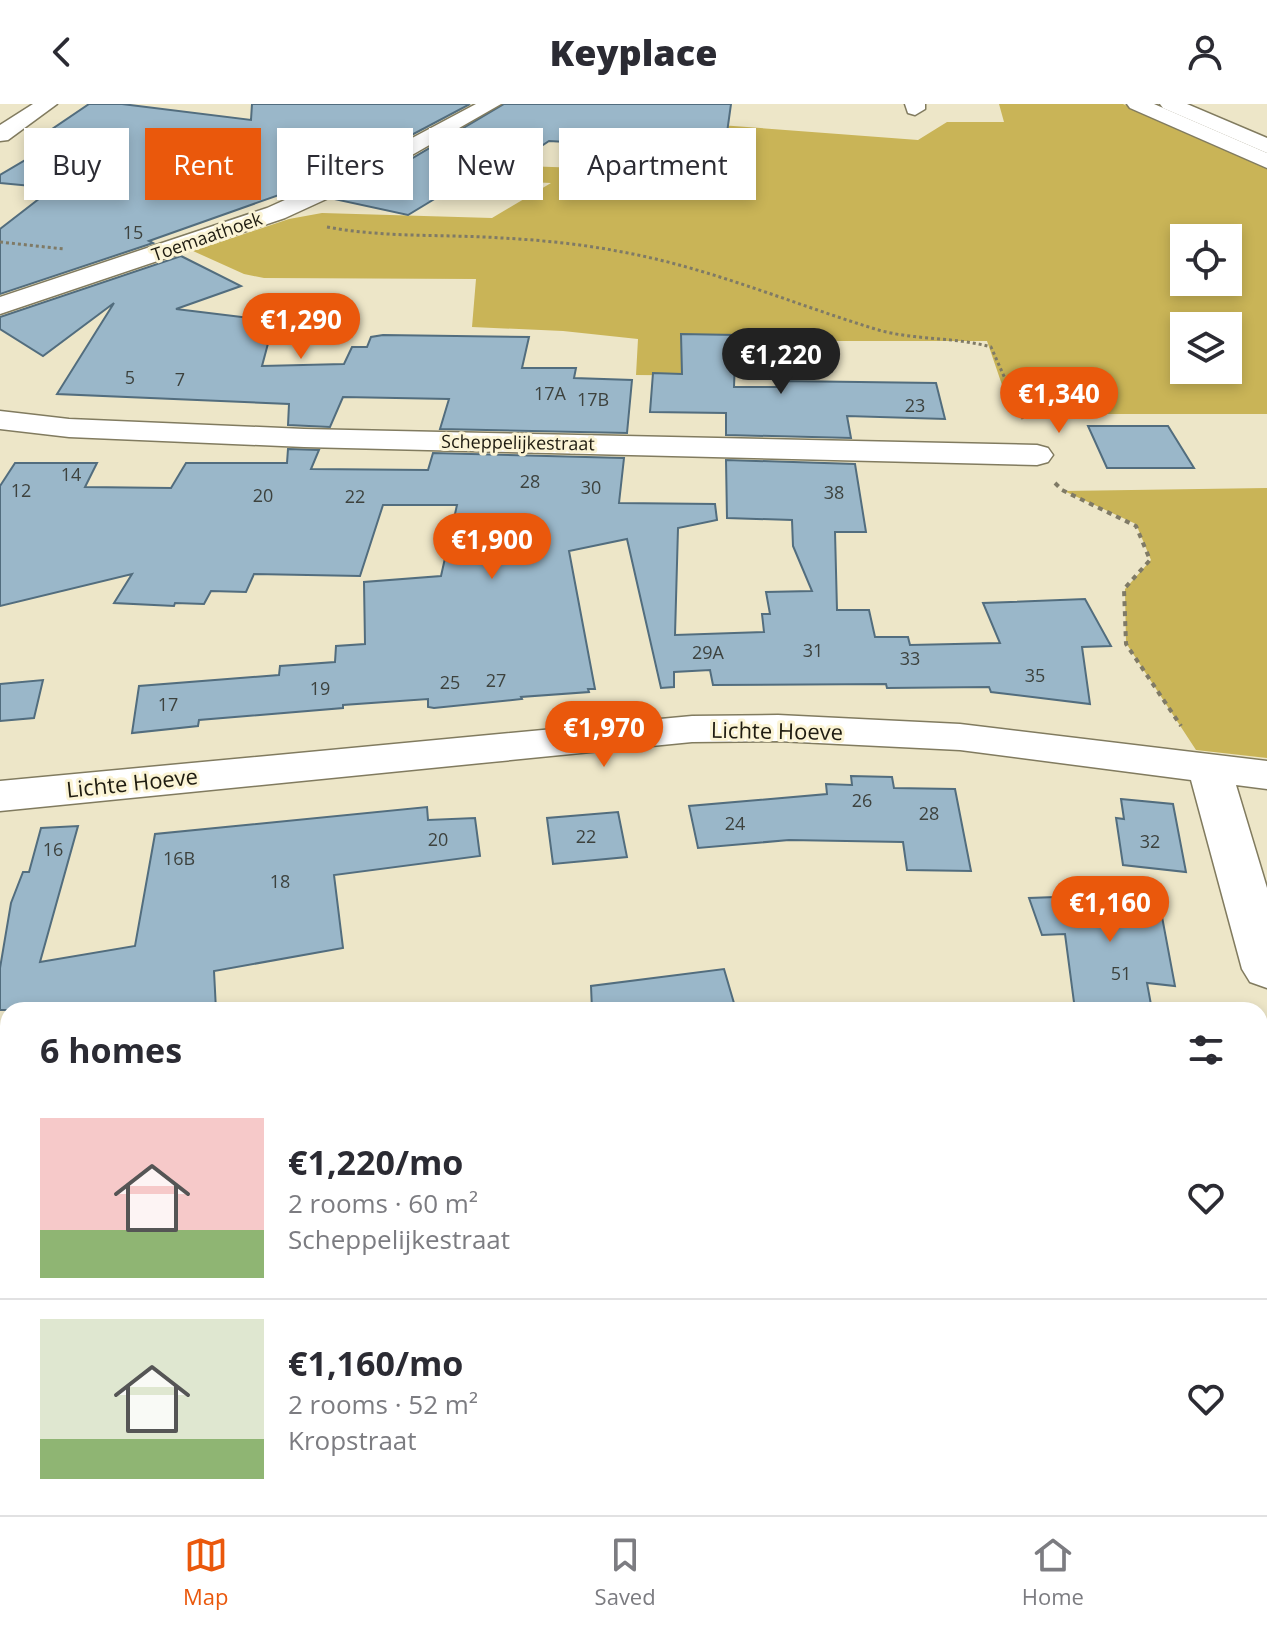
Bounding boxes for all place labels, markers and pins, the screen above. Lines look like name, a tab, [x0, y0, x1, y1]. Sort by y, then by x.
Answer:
pin: €1,290	[236, 293, 366, 361]
pin: €1,220	[716, 328, 846, 396]
pin: €1,340	[994, 367, 1124, 435]
pin: €1,900	[427, 513, 557, 581]
pin: €1,970	[539, 701, 669, 769]
pin: €1,160	[1045, 876, 1175, 944]

